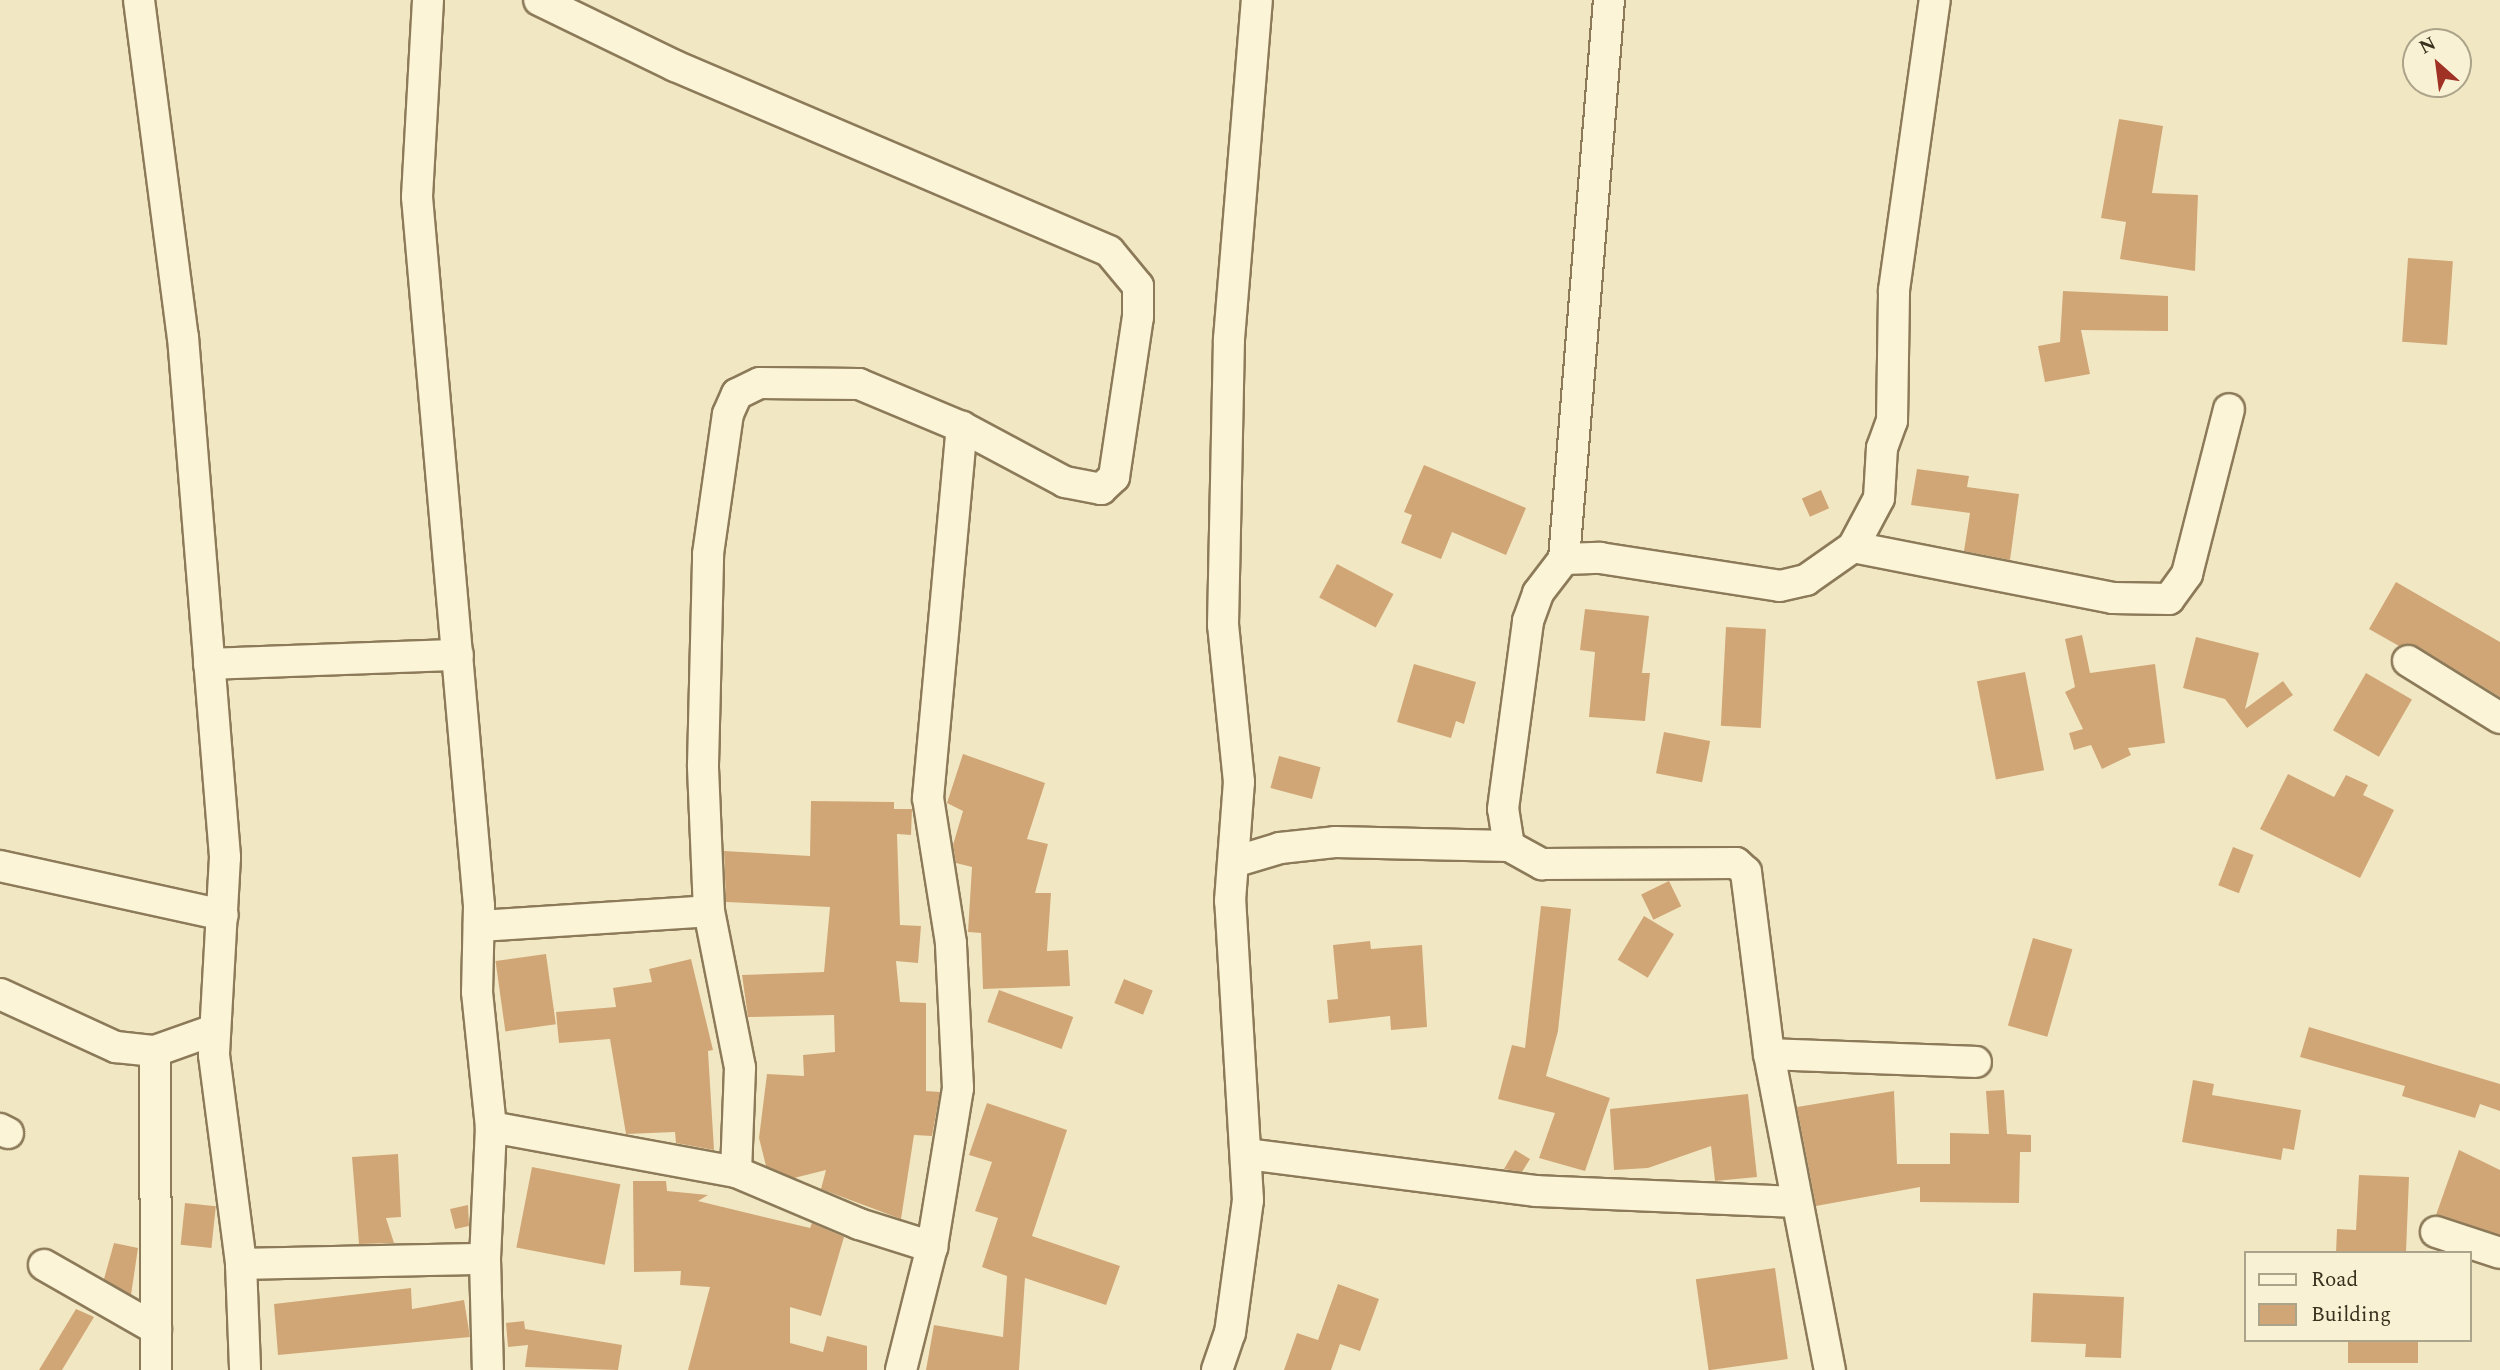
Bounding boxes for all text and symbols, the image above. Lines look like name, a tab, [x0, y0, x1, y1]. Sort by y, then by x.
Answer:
north arrow	[2402, 28, 2472, 98]
text: N	[2414, 29, 2441, 62]
legend	[2244, 1251, 2472, 1342]
text: Road	[2311, 1264, 2358, 1296]
text: Building	[2311, 1299, 2391, 1331]

